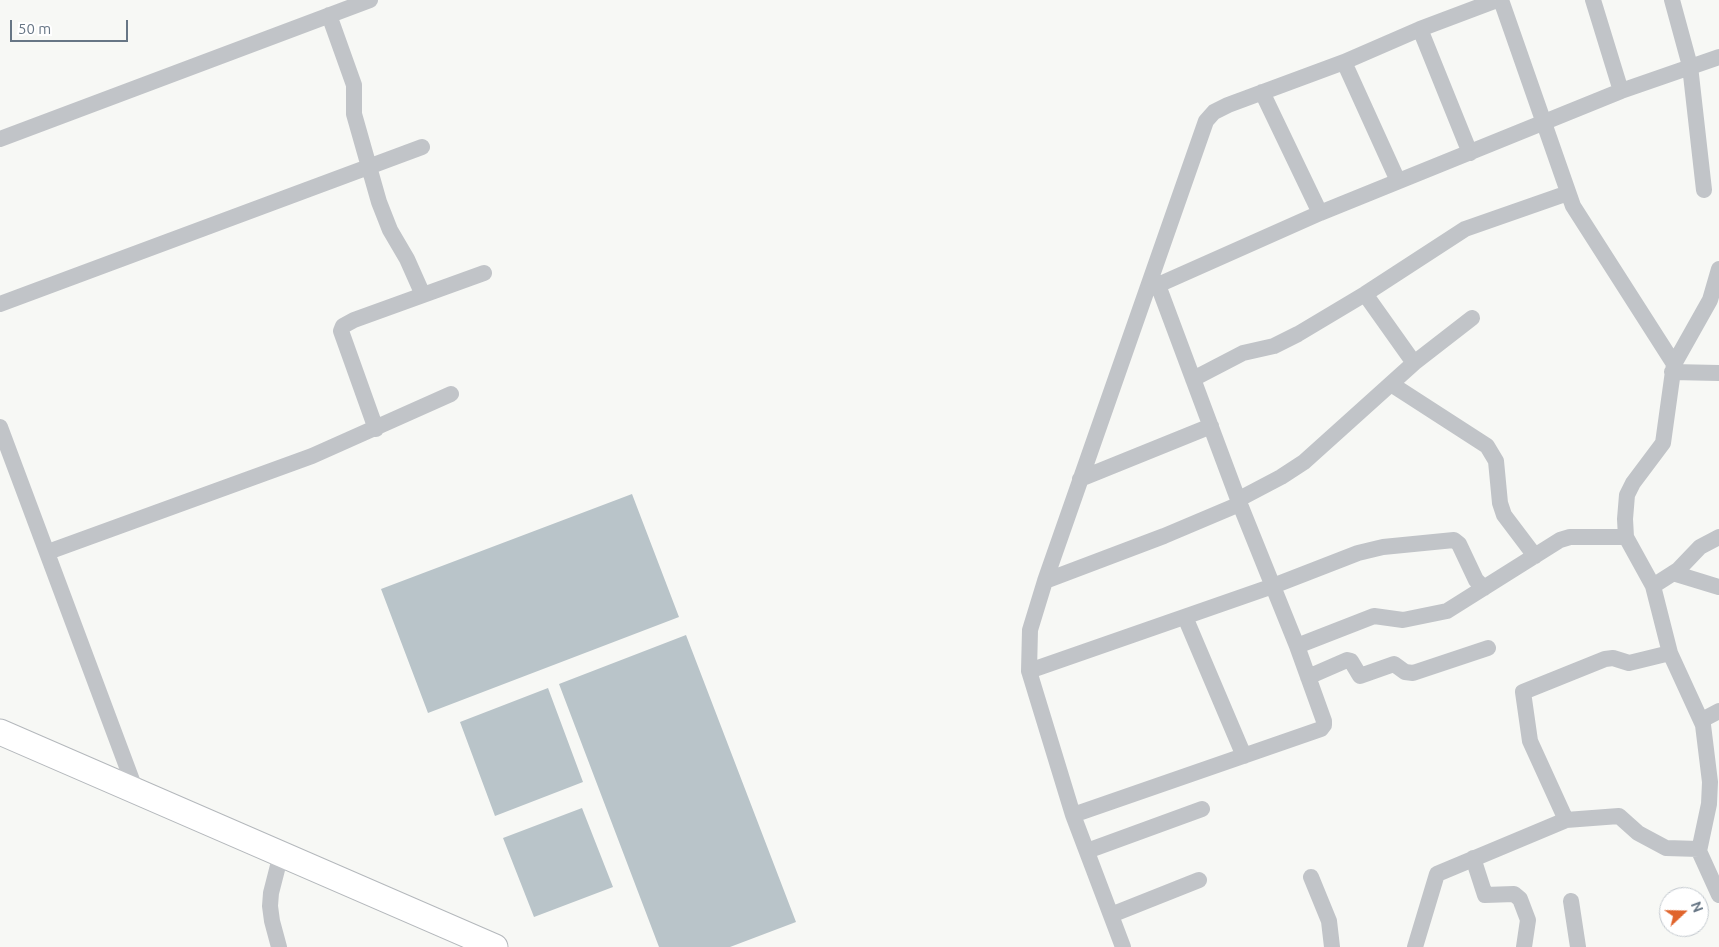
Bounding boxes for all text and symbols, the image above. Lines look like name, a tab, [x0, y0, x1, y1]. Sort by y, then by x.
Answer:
scale bar	[12, 10, 130, 42]
text: 50 m	[18, 20, 51, 37]
north arrow	[1659, 887, 1709, 937]
text: N	[1688, 899, 1706, 915]

